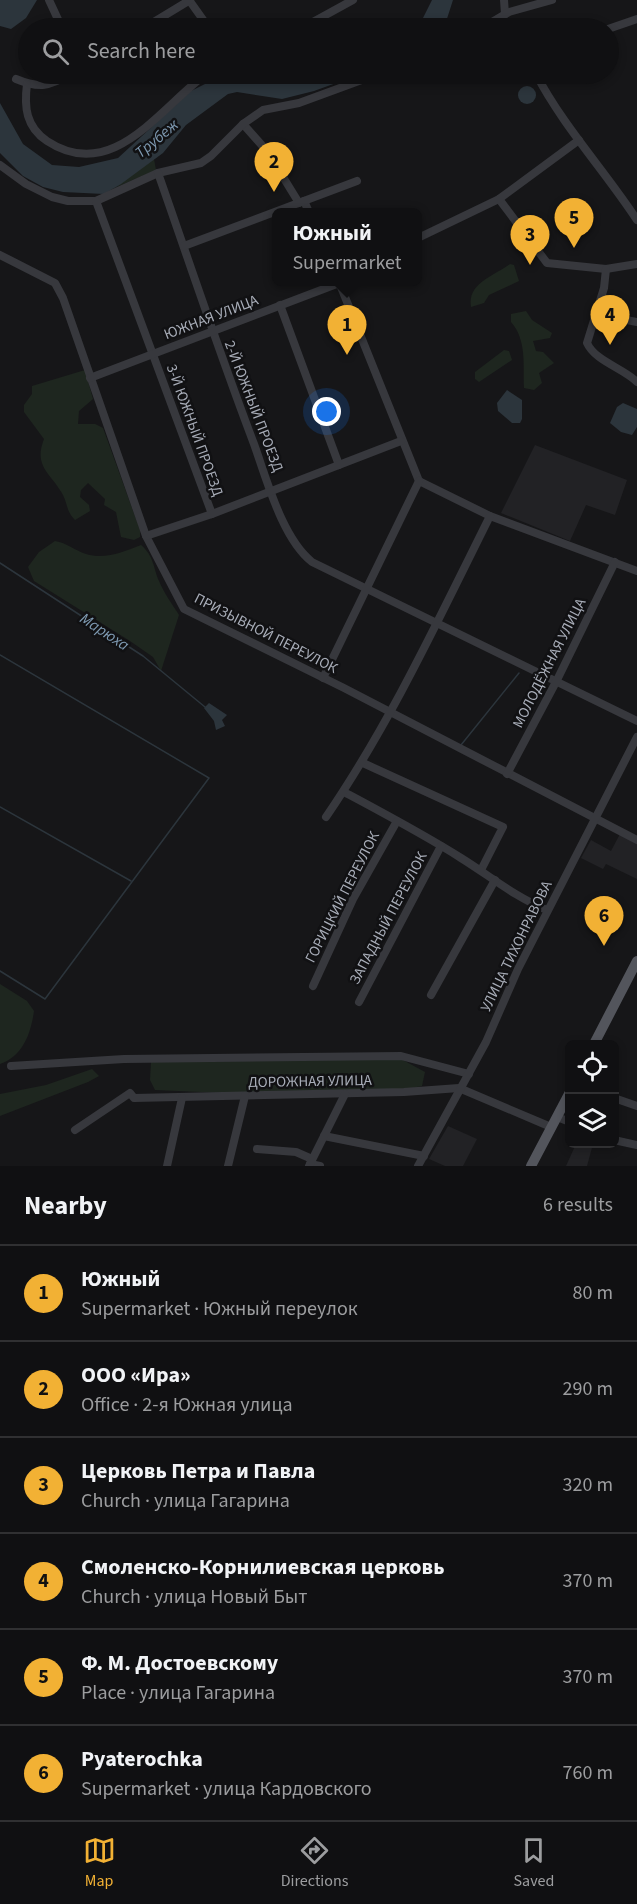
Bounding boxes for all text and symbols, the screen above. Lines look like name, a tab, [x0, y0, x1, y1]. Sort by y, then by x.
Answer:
search box	[18, 18, 619, 84]
icon: search	[39, 35, 72, 68]
text: Search here	[87, 35, 195, 67]
water label: Трубеж	[130, 113, 184, 163]
pin: 2	[254, 142, 294, 192]
pin: 5	[554, 198, 594, 248]
popup	[272, 208, 422, 286]
pin: 3	[510, 216, 550, 265]
text: Южный	[292, 217, 372, 249]
text: Supermarket	[292, 249, 402, 277]
street label: ЮЖНАЯ УЛИЦА	[161, 290, 262, 345]
pin: 4	[590, 296, 630, 345]
pin: 1	[328, 306, 366, 355]
street label: 2-Й ЮЖНЫЙ ПРОЕЗД	[219, 338, 288, 475]
street label: 3-Й ЮЖНЫЙ ПРОЕЗД	[161, 361, 228, 499]
your location	[312, 397, 341, 426]
street label: ПРИЗЫВНОЙ ПЕРЕУЛОК	[190, 588, 341, 679]
street label: МОЛОДЁЖНАЯ УЛИЦА	[508, 594, 592, 732]
water label: Марюха	[76, 608, 134, 656]
street label: ГОРИЦКИЙ ПЕРЕУЛОК	[300, 828, 385, 967]
street label: ЗАПАДНЫЙ ПЕРЕУЛОК	[345, 848, 432, 988]
street label: УЛИЦА ТИХОНРАВОВА	[476, 876, 558, 1015]
pin: 6	[584, 896, 624, 946]
map controls	[565, 1040, 619, 1148]
button: locate	[565, 1040, 619, 1094]
street label: ДОРОЖНАЯ УЛИЦА	[248, 1070, 373, 1093]
button: layers	[565, 1094, 619, 1148]
text: Nearby	[24, 1187, 107, 1224]
text: 6 results	[543, 1191, 613, 1219]
text: Южный	[81, 1263, 160, 1295]
text: 1	[38, 1279, 49, 1307]
text: 80 m	[573, 1279, 613, 1307]
text: Supermarket · Южный переулок	[81, 1295, 358, 1323]
text: ООО «Ира»	[81, 1359, 191, 1391]
text: 2	[38, 1375, 49, 1403]
text: 290 m	[563, 1375, 613, 1403]
text: Office · 2-я Южная улица	[81, 1391, 293, 1419]
text: Церковь Петра и Павла	[81, 1455, 315, 1487]
text: 3	[38, 1471, 49, 1499]
text: 320 m	[563, 1471, 613, 1499]
text: Church · улица Гагарина	[81, 1487, 290, 1515]
text: Смоленско-Корнилиевская церковь	[81, 1551, 445, 1583]
text: 4	[38, 1567, 49, 1595]
text: 370 m	[563, 1567, 613, 1595]
text: Church · улица Новый Быт	[81, 1583, 307, 1611]
text: Ф. М. Достоевскому	[81, 1647, 278, 1679]
text: 5	[38, 1663, 49, 1691]
text: 370 m	[563, 1663, 613, 1691]
text: Place · улица Гагарина	[81, 1679, 275, 1707]
text: Pyaterochka	[81, 1743, 203, 1775]
text: 6	[38, 1759, 49, 1787]
text: 760 m	[563, 1759, 613, 1787]
text: Supermarket · улица Кардовского	[81, 1775, 372, 1803]
tab: Map	[83, 1834, 116, 1892]
tab: Directions	[281, 1834, 348, 1892]
tab: Saved	[514, 1834, 554, 1892]

